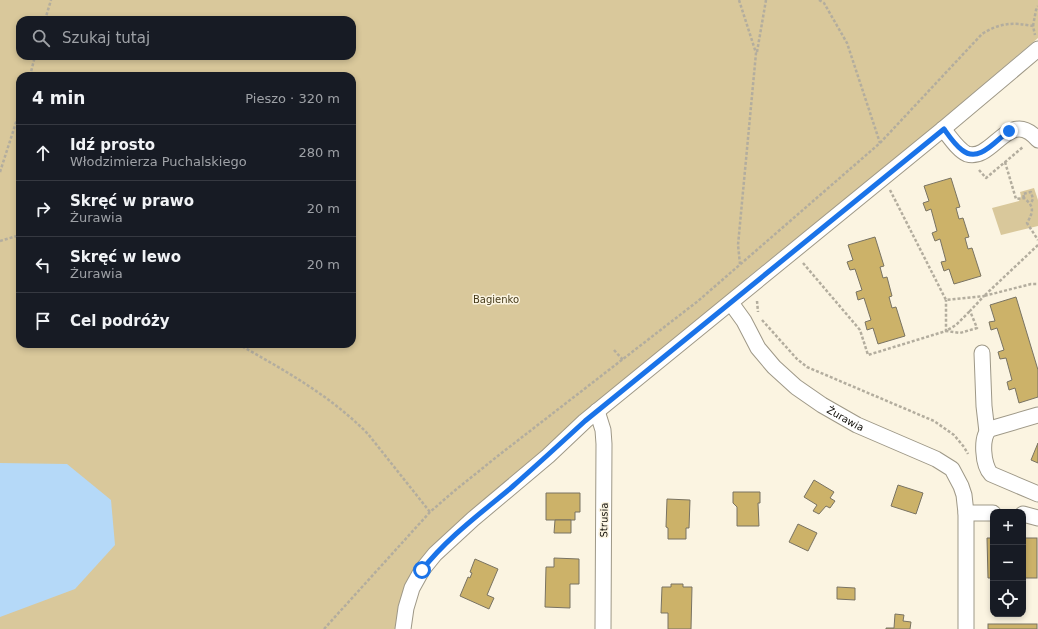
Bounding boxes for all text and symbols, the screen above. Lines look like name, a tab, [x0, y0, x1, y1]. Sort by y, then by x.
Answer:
search box	[16, 16, 356, 60]
icon: search	[30, 27, 52, 49]
text: Szukaj tutaj	[62, 29, 150, 47]
text: 4 min	[32, 88, 85, 108]
text: Pieszo · 320 m	[245, 91, 340, 106]
route end	[1000, 122, 1018, 140]
text: Idź prosto	[70, 136, 155, 154]
icon: ahead	[32, 142, 54, 164]
text: 280 m	[298, 145, 340, 160]
text: Włodzimierza Puchalskiego	[70, 154, 247, 169]
text: Skręć w prawo	[70, 192, 194, 210]
icon: right	[32, 198, 54, 220]
text: 20 m	[307, 201, 340, 216]
text: Żurawia	[70, 210, 123, 225]
text: Skręć w lewo	[70, 248, 181, 266]
icon: left	[32, 254, 54, 276]
text: 20 m	[307, 257, 340, 272]
text: Żurawia	[70, 266, 123, 281]
park label: Bagienko	[473, 294, 519, 305]
icon: arrive	[32, 310, 54, 332]
text: Cel podróży	[70, 312, 170, 330]
street label: Żurawia	[825, 403, 866, 433]
street label: Strusia	[598, 502, 610, 538]
map controls	[990, 509, 1026, 617]
button: +	[990, 509, 1026, 545]
button: −	[990, 545, 1026, 581]
route start	[413, 561, 431, 579]
button: locate	[990, 581, 1026, 617]

